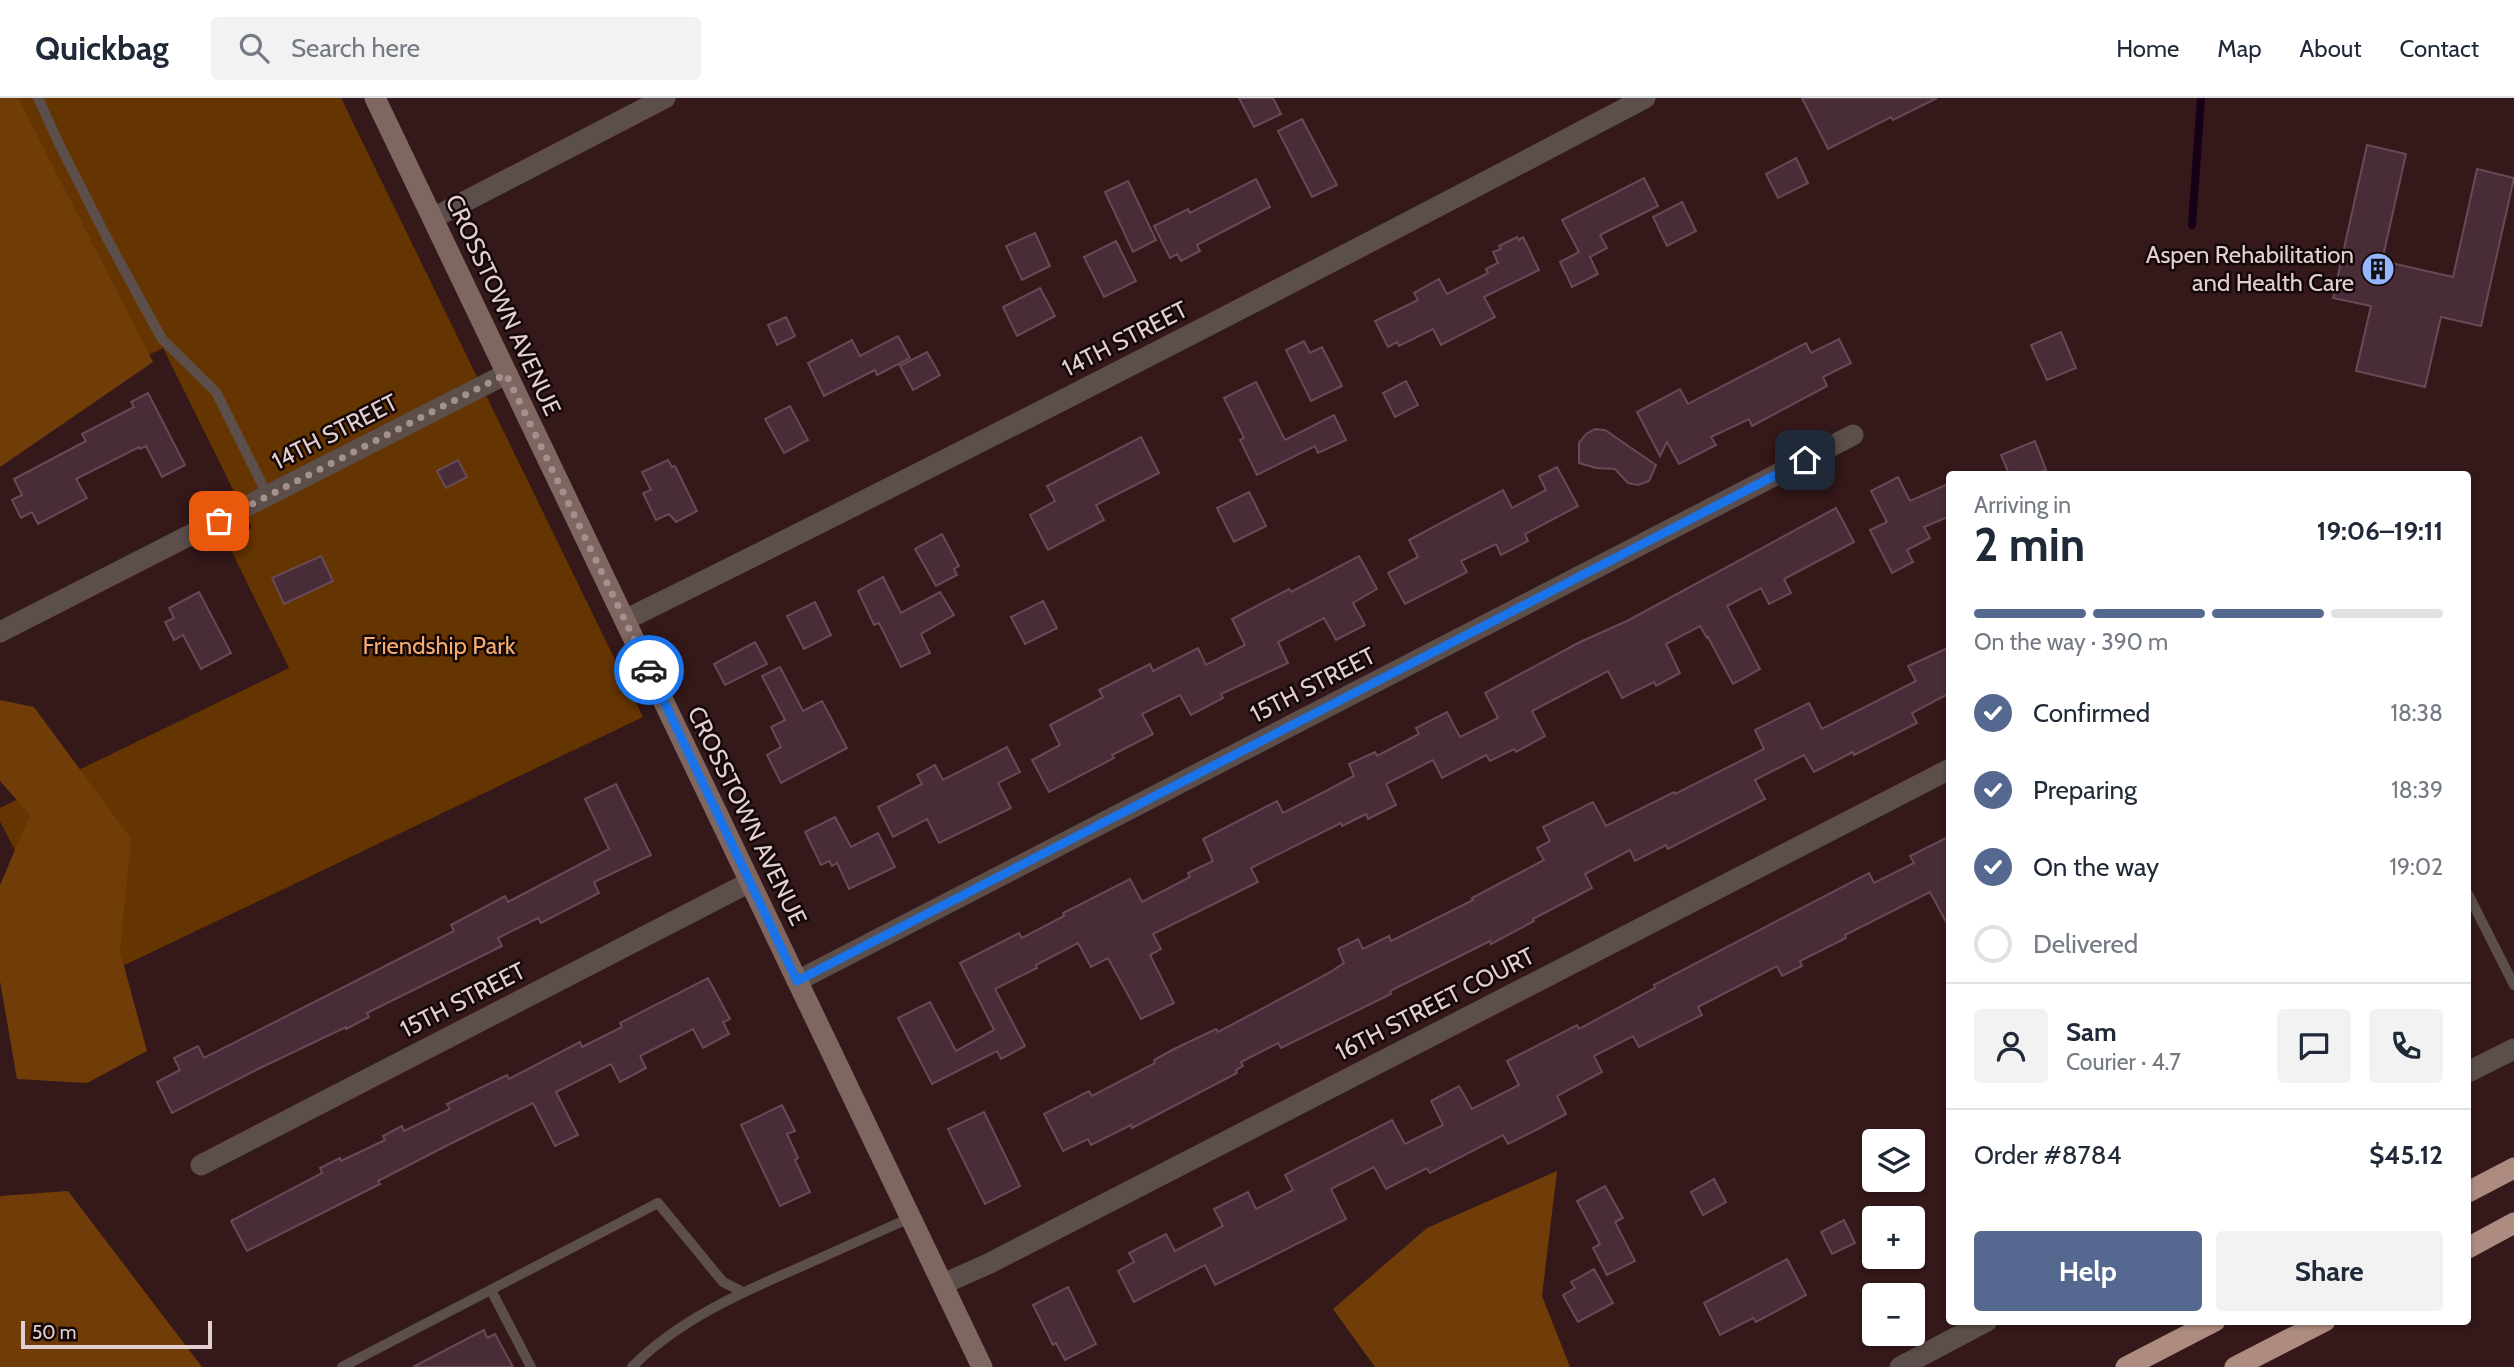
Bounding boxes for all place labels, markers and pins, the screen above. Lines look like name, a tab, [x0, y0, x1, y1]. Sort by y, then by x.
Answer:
place label: Aspen Rehabilitation and Health Care	[2146, 240, 2354, 297]
building icon: Aspen Rehabilitation and Health Care	[2359, 250, 2397, 288]
pin	[1775, 430, 1835, 490]
pin	[189, 491, 249, 551]

